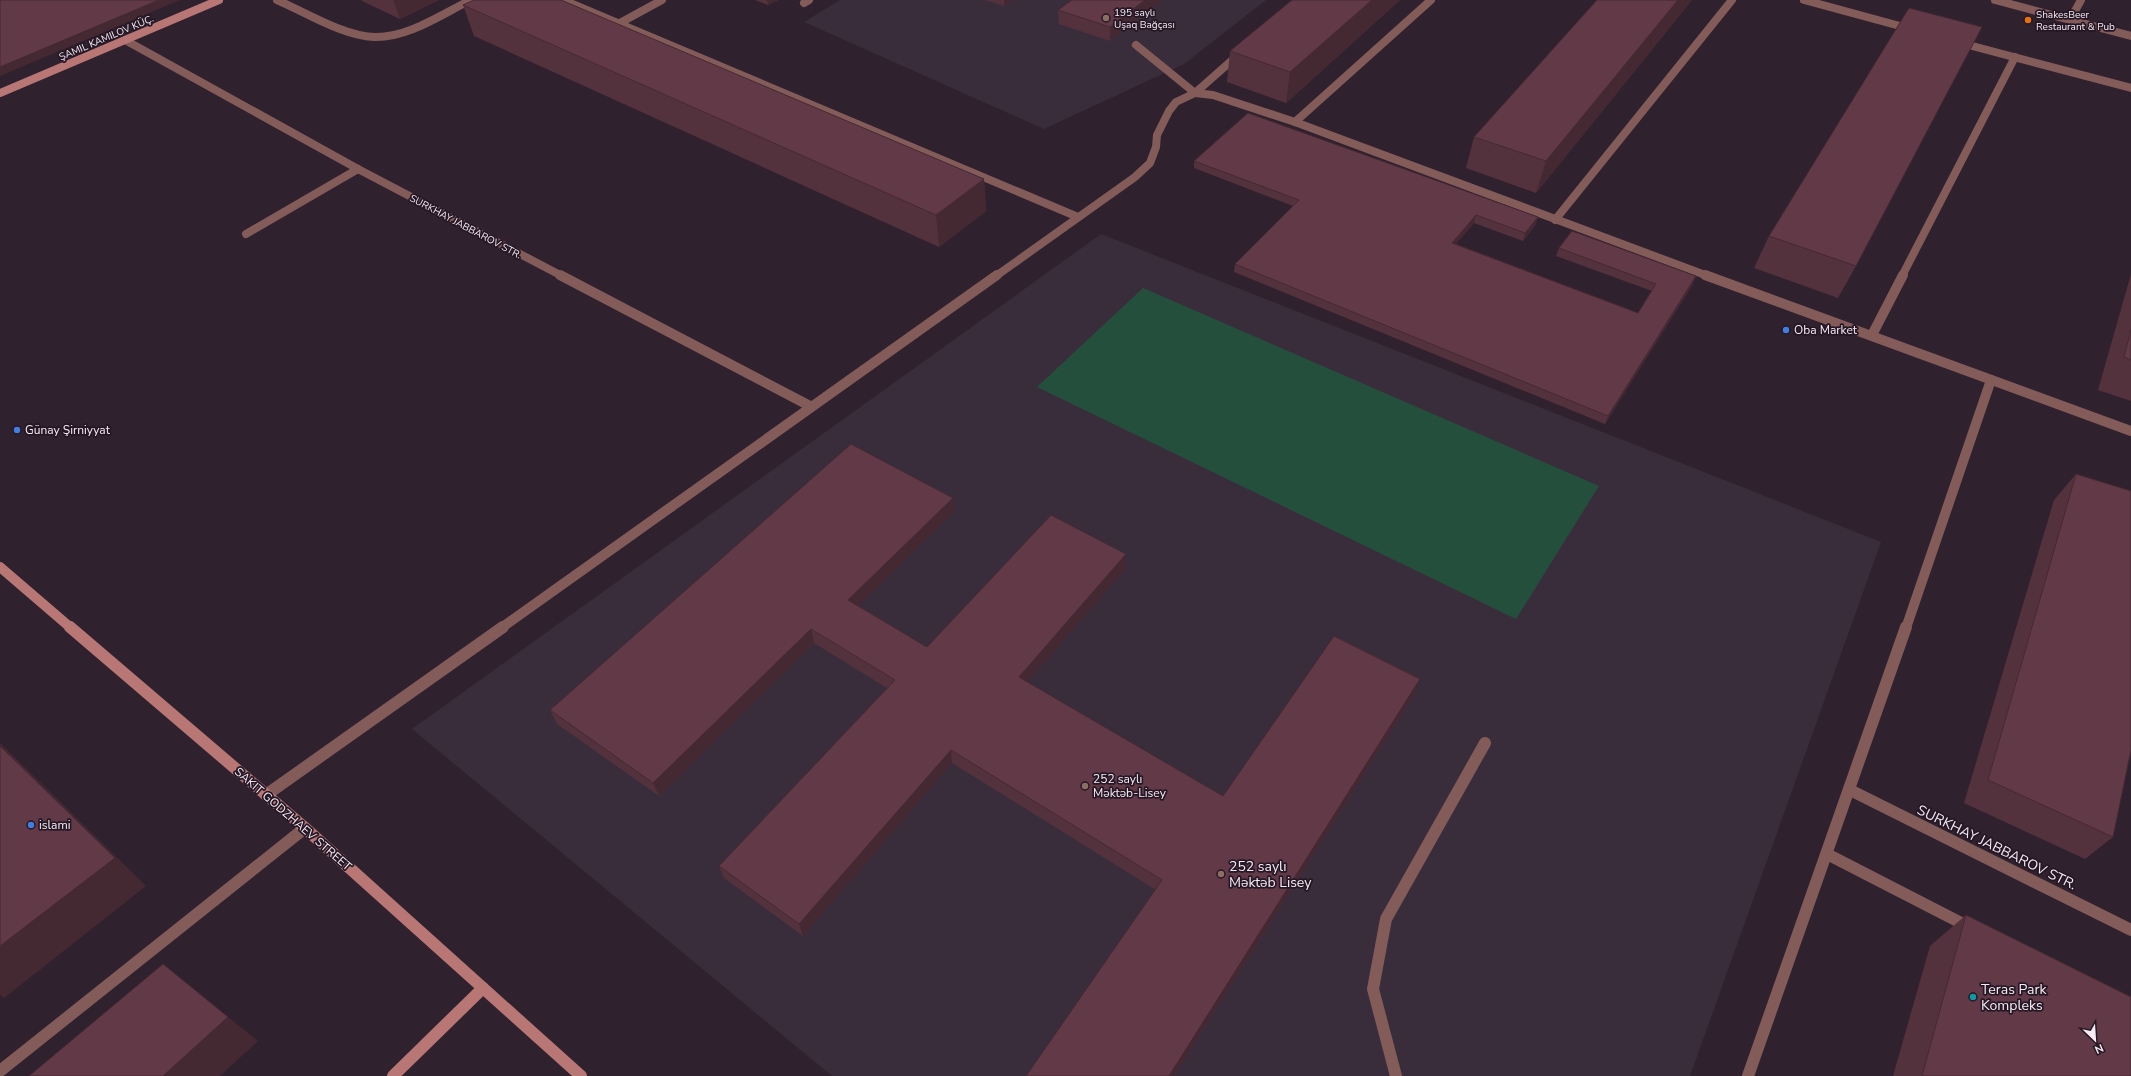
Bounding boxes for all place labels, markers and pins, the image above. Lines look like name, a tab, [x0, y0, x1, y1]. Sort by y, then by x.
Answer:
place label: 195 saylı Uşaq Bağçası	[1114, 6, 1175, 32]
place label: ShakesBeer Restaurant & Pub	[2036, 8, 2115, 34]
marker: 195 saylı Uşaq Bağçası	[1101, 13, 1111, 23]
marker: ShakesBeer Restaurant & Pub	[2023, 15, 2033, 25]
place label: Oba Market	[1794, 322, 1858, 338]
marker: Oba Market	[1781, 325, 1791, 335]
place label: Günay Şirniyyat	[25, 422, 111, 438]
marker: Günay Şirniyyat	[12, 425, 22, 435]
place label: 252 saylı Məktəb-Lisey	[1093, 771, 1167, 801]
marker: 252 saylı Məktəb-Lisey	[1080, 781, 1090, 791]
place label: islami	[39, 817, 71, 833]
marker: islami	[26, 820, 36, 830]
place label: 252 saylı Məktəb Lisey	[1229, 857, 1312, 892]
marker: 252 saylı Məktəb Lisey	[1216, 869, 1226, 879]
place label: Teras Park Kompleks	[1981, 980, 2047, 1015]
marker: Teras Park Kompleks	[1968, 992, 1978, 1002]

